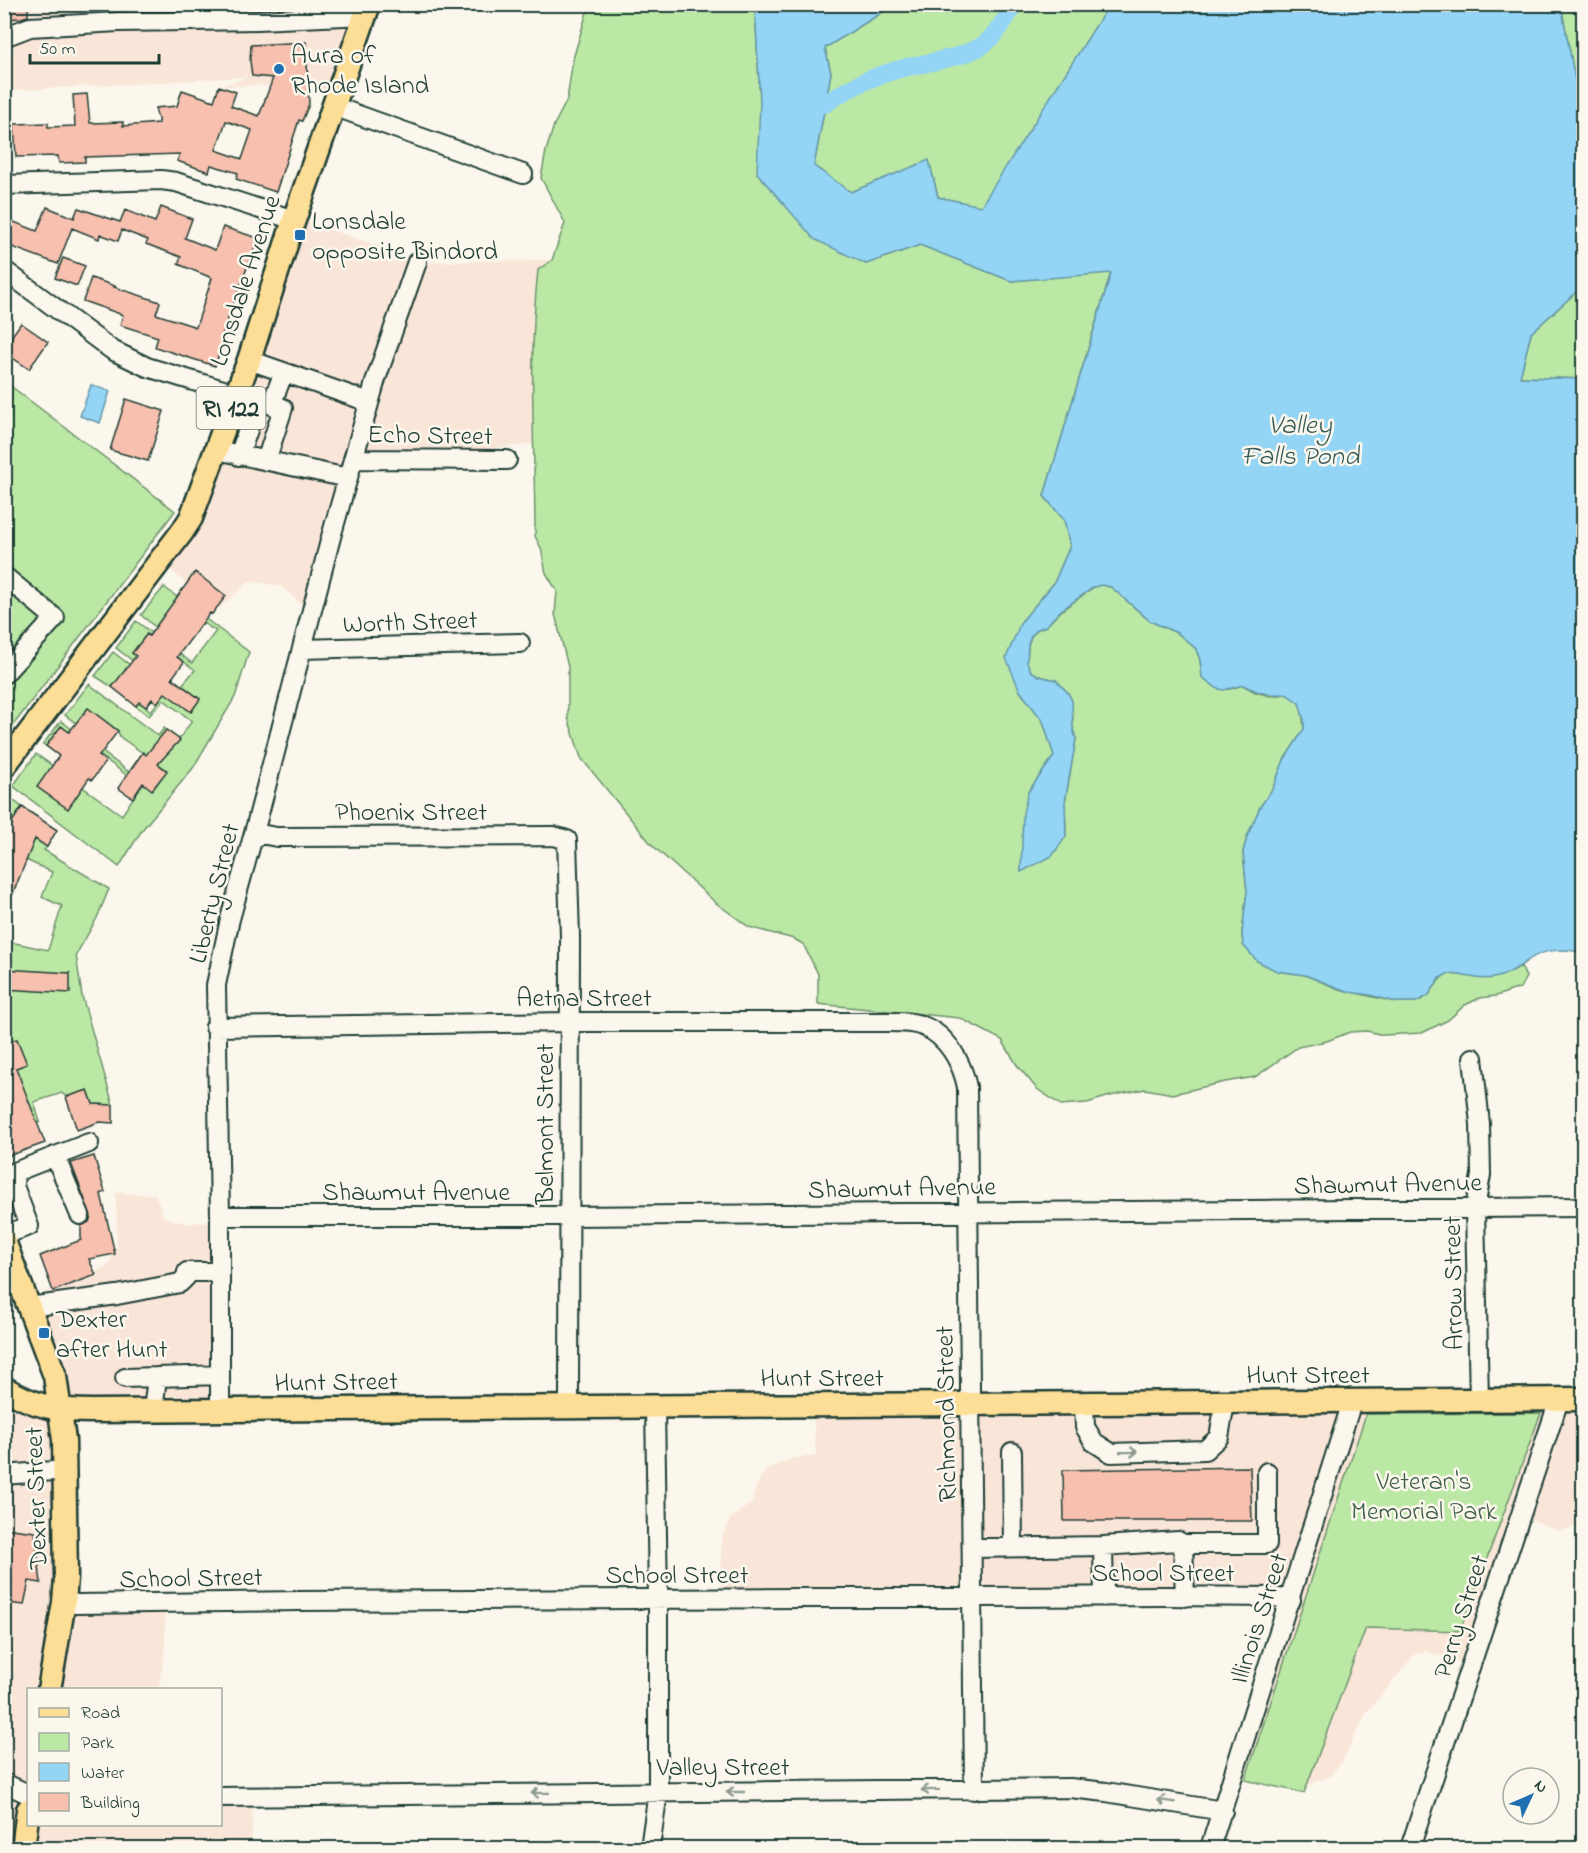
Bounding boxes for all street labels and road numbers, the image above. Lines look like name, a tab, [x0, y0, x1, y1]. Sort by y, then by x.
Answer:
street label: Lonsdale Avenue	[201, 190, 293, 371]
road number: RI 122	[196, 387, 266, 429]
street label: Echo Street	[367, 417, 493, 457]
street label: Worth Street	[342, 603, 478, 645]
street label: Phoenix Street	[335, 795, 487, 833]
street label: Liberty Street	[180, 820, 252, 968]
street label: Aetna Street	[516, 981, 652, 1019]
street label: Belmont Street	[528, 1043, 566, 1205]
street label: Shawmut Avenue	[1294, 1165, 1483, 1207]
street label: Shawmut Avenue	[808, 1169, 997, 1211]
street label: Shawmut Avenue	[322, 1175, 510, 1213]
street label: Arrow Street	[1435, 1215, 1475, 1351]
street label: Richmond Street	[927, 1325, 969, 1502]
street label: Hunt Street	[1246, 1358, 1370, 1396]
street label: Hunt Street	[760, 1361, 884, 1399]
street label: Hunt Street	[274, 1364, 398, 1404]
street label: Dexter Street	[17, 1426, 60, 1571]
street label: Illinois Street	[1222, 1548, 1300, 1689]
street label: Perry Street	[1425, 1550, 1501, 1684]
street label: School Street	[1091, 1556, 1235, 1594]
street label: School Street	[605, 1558, 749, 1596]
street label: School Street	[119, 1560, 263, 1600]
street label: Valley Street	[655, 1750, 790, 1788]

